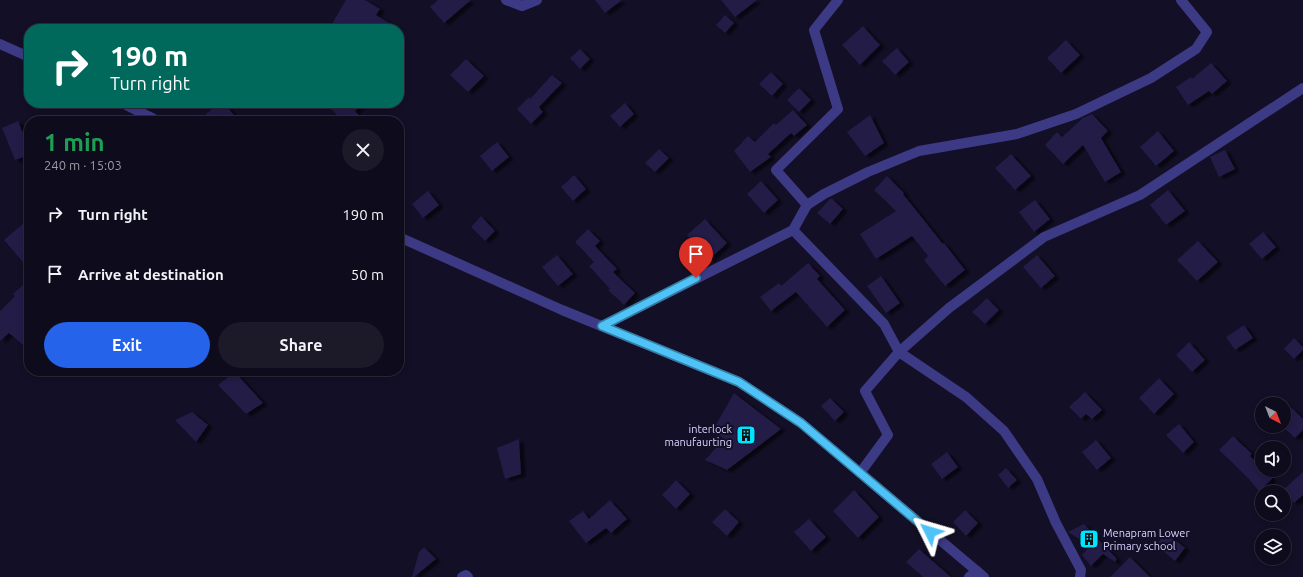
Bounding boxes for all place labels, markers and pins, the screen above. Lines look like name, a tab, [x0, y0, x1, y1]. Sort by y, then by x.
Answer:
pin	[679, 237, 713, 278]
place label: interlock manufaurting	[664, 423, 732, 448]
building icon: interlock manufaurting	[735, 424, 757, 446]
place label: Menapram Lower Primary school	[1103, 527, 1190, 552]
building icon: Menapram Lower Primary school	[1078, 528, 1100, 550]

